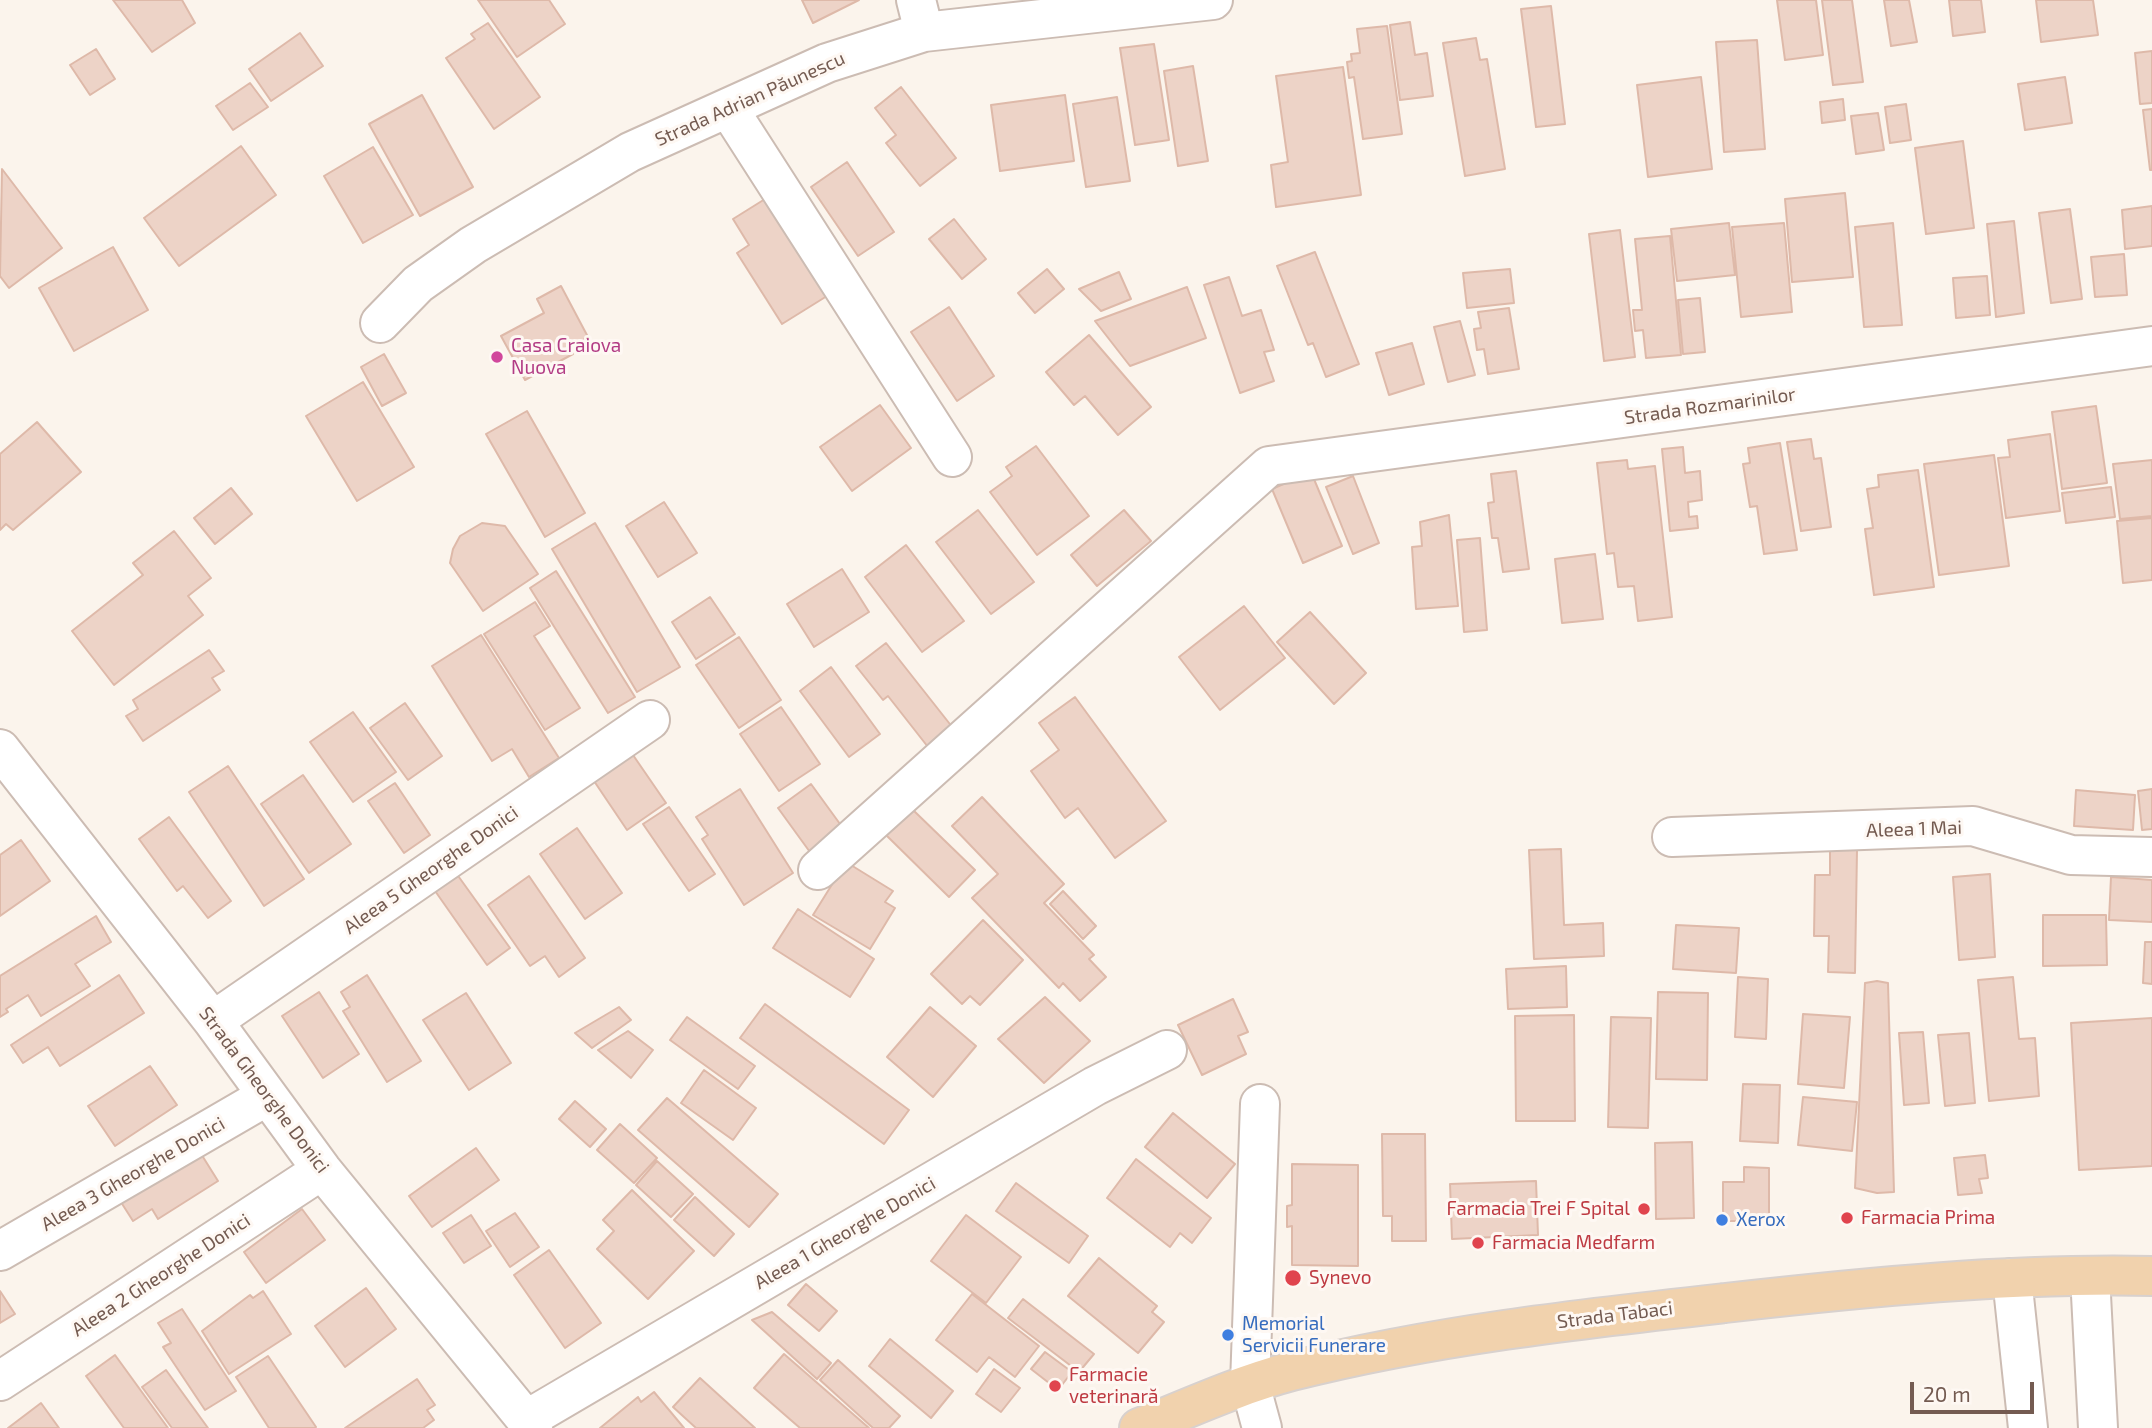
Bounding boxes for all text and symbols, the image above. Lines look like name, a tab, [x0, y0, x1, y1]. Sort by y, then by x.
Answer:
street label: Strada Adrian Păunescu	[651, 47, 849, 151]
place label: Casa Craiova Nuova	[511, 335, 621, 379]
marker: Casa Craiova Nuova	[489, 349, 505, 365]
street label: Strada Rozmarinilor	[1623, 383, 1797, 429]
street label: Aleea 5 Gheorghe Donici	[339, 801, 523, 939]
street label: Aleea 1 Mai	[1866, 816, 1962, 842]
street label: Strada Gheorghe Donici	[194, 1002, 334, 1178]
street label: Aleea 3 Gheorghe Donici	[37, 1112, 229, 1236]
street label: Aleea 1 Gheorghe Donici	[750, 1172, 940, 1294]
place label: Farmacia Trei F Spital	[1446, 1198, 1630, 1220]
marker: Farmacia Trei F Spital	[1636, 1201, 1652, 1217]
place label: Farmacia Prima	[1861, 1207, 1995, 1229]
street label: Aleea 2 Gheorghe Donici	[67, 1209, 255, 1341]
place label: Xerox	[1736, 1209, 1786, 1231]
marker: Farmacia Prima	[1839, 1210, 1855, 1226]
marker: Xerox	[1714, 1212, 1730, 1228]
place label: Farmacia Medfarm	[1492, 1232, 1655, 1254]
marker: Farmacia Medfarm	[1470, 1235, 1486, 1251]
place label: Synevo	[1309, 1267, 1371, 1289]
marker: Synevo	[1283, 1268, 1303, 1288]
street label: Strada Tabaci	[1556, 1297, 1674, 1333]
place label: Memorial Servicii Funerare	[1242, 1313, 1386, 1357]
marker: Memorial Servicii Funerare	[1220, 1327, 1236, 1343]
place label: Farmacie veterinară	[1069, 1364, 1158, 1408]
scale bar	[1914, 1368, 2038, 1412]
marker: Farmacie veterinară	[1047, 1378, 1063, 1394]
text: 20 m	[1923, 1381, 1971, 1406]

